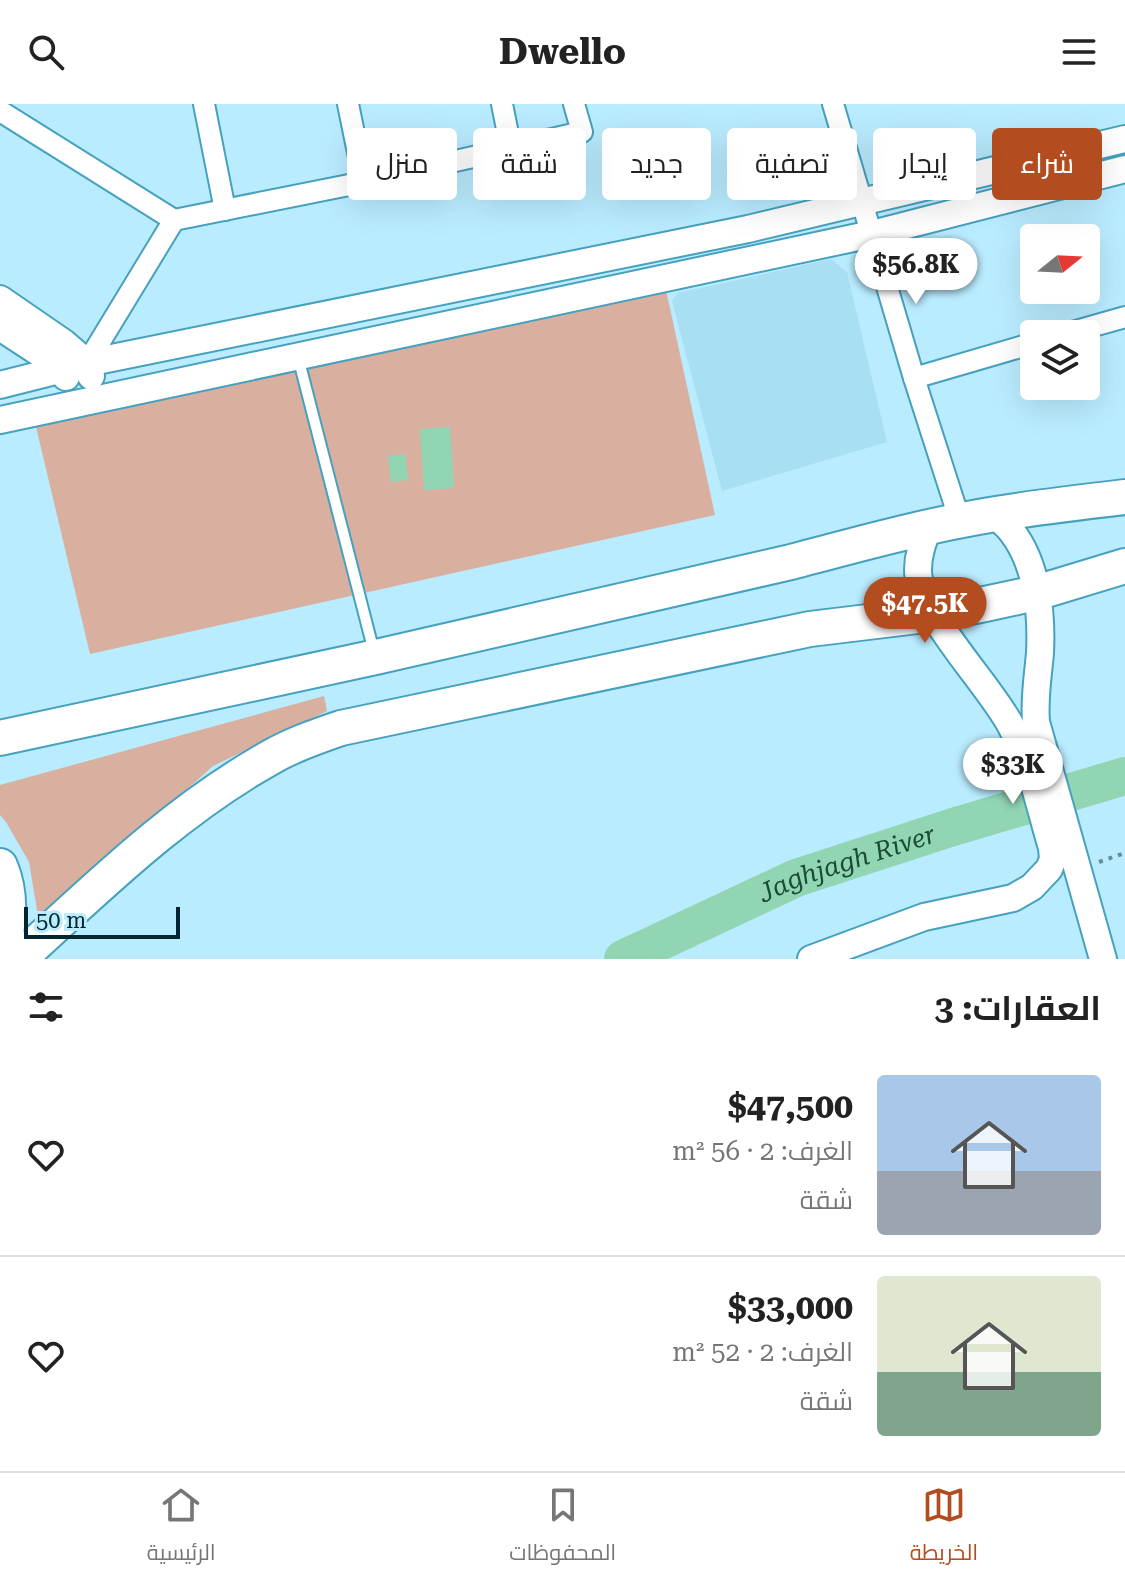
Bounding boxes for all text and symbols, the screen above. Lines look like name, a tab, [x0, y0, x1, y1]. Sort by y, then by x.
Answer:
icon: search	[24, 30, 68, 74]
icon: menu	[1057, 30, 1101, 74]
text: Dwello	[499, 31, 626, 73]
chip: منزل	[347, 128, 457, 200]
chip: شقة	[473, 128, 586, 200]
chip: جديد	[602, 128, 711, 200]
chip: تصفية	[727, 128, 857, 200]
chip: إيجار	[873, 128, 976, 200]
chip: شراء	[992, 128, 1102, 200]
north arrow	[1020, 224, 1100, 304]
map controls	[1020, 224, 1100, 400]
pin: $56.8K	[851, 238, 981, 306]
text: $56.8K	[873, 249, 959, 279]
button: layers	[1020, 320, 1100, 400]
pin: $47.5K	[860, 577, 990, 645]
text: $47.5K	[882, 588, 968, 618]
pin: $33K	[966, 738, 1060, 806]
text: $33K	[981, 749, 1045, 779]
water label: Jaghjagh River	[753, 819, 939, 909]
scale bar	[24, 903, 180, 939]
text: 50 m	[36, 908, 86, 933]
icon: filters	[24, 985, 68, 1029]
text: العقارات: 3	[934, 988, 1101, 1028]
text: $47,500	[728, 1086, 853, 1126]
icon: home	[941, 1107, 1037, 1203]
icon: heart	[24, 1133, 68, 1177]
text: الغرف: 2 · 56 m²	[672, 1136, 853, 1166]
text: شقة	[800, 1185, 853, 1215]
text: $33,000	[728, 1287, 853, 1327]
icon: home	[941, 1308, 1037, 1404]
icon: heart	[24, 1334, 68, 1378]
text: الغرف: 2 · 52 m²	[672, 1337, 853, 1367]
text: شقة	[800, 1386, 853, 1416]
tab: الرئيسية	[147, 1483, 216, 1573]
tab: المحفوظات	[509, 1483, 616, 1573]
tab: الخريطة	[910, 1483, 978, 1573]

